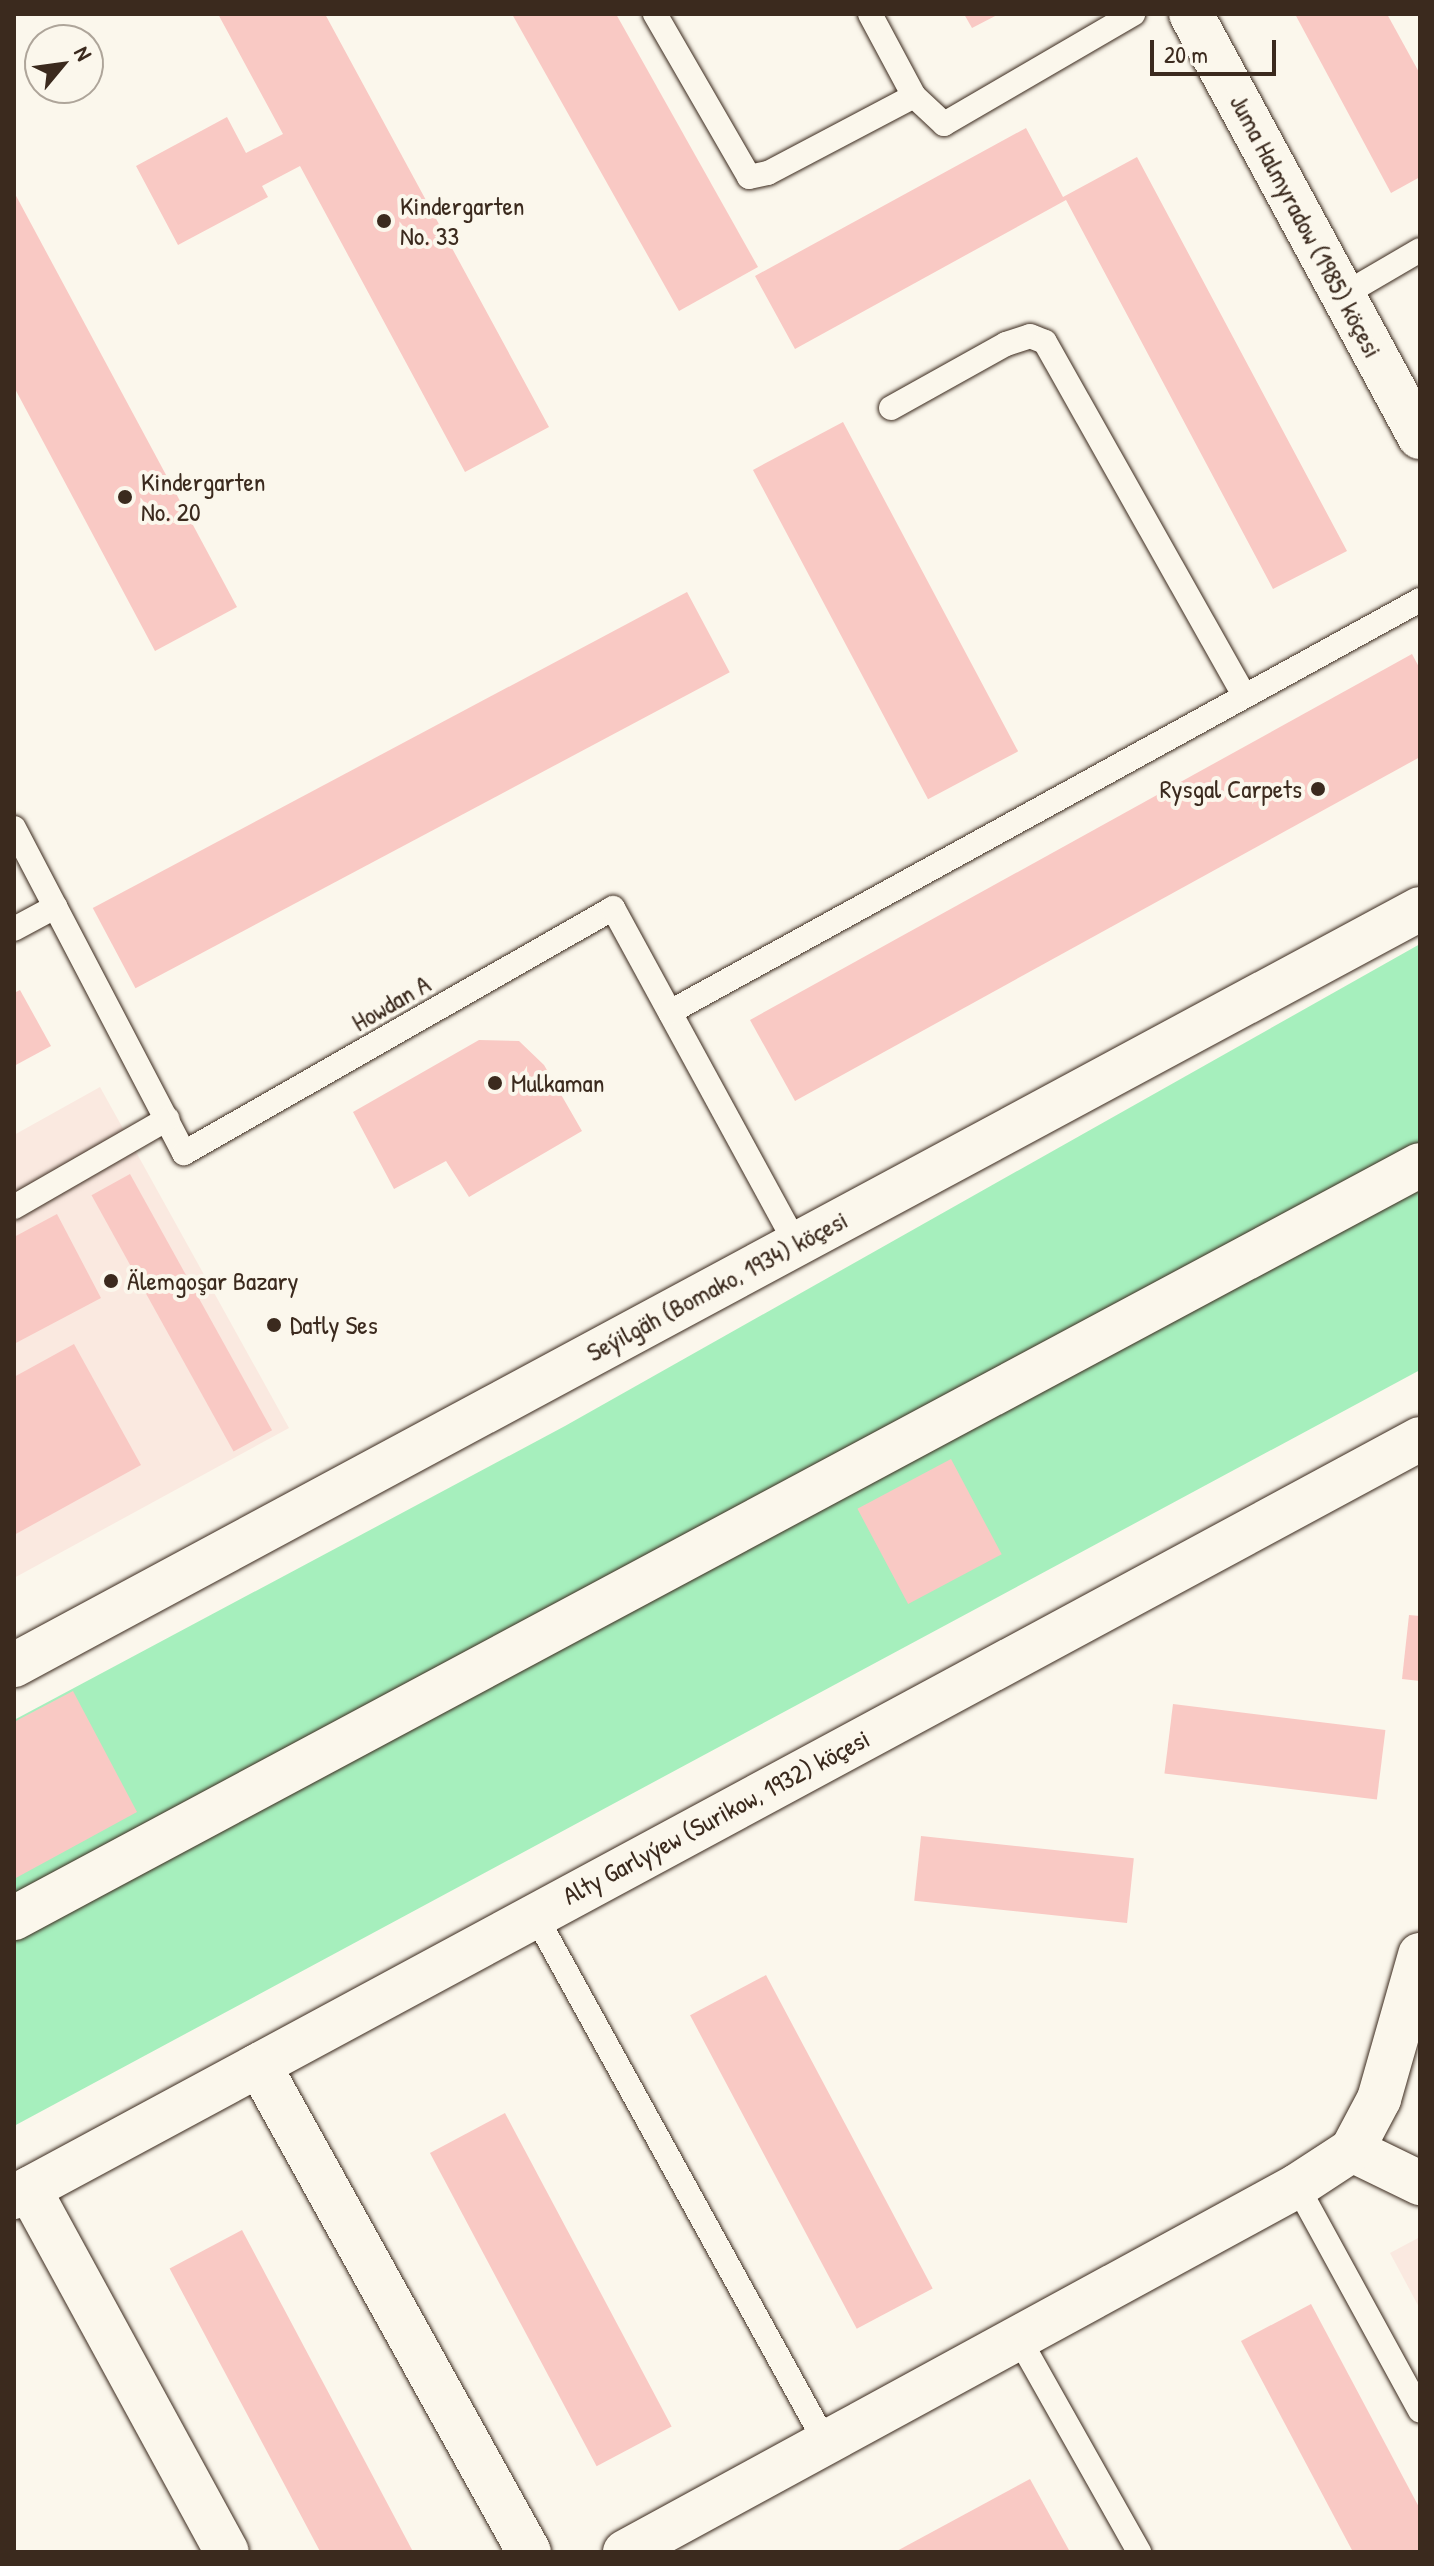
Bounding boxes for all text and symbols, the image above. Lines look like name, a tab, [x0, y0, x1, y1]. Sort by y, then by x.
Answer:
north arrow	[24, 24, 104, 104]
scale bar	[1154, 24, 1280, 74]
text: 20 m	[1164, 38, 1208, 70]
text: N	[67, 41, 99, 66]
street label: Juma Halmyradow (1985) köçesi	[1223, 89, 1389, 363]
place label: Kindergarten No. 33	[400, 190, 524, 252]
marker: Kindergarten No. 33	[375, 212, 393, 230]
place label: Kindergarten No. 20	[141, 466, 265, 528]
marker: Kindergarten No. 20	[116, 488, 134, 506]
place label: Rysgal Carpets	[1160, 773, 1302, 805]
marker: Rysgal Carpets	[1309, 780, 1327, 798]
street label: Howdan A	[346, 968, 436, 1038]
place label: Mulkaman	[511, 1067, 604, 1099]
marker: Mulkaman	[486, 1074, 504, 1092]
street label: Seýilgäh (Bomako, 1934) köçesi	[581, 1204, 853, 1368]
place label: Älemgoşar Bazary	[127, 1265, 299, 1297]
marker: Älemgoşar Bazary	[102, 1272, 120, 1290]
place label: Datly Ses	[290, 1309, 378, 1341]
marker: Datly Ses	[265, 1316, 283, 1334]
street label: Alty Garlyýew (Surikow, 1932) köçesi	[557, 1723, 875, 1911]

